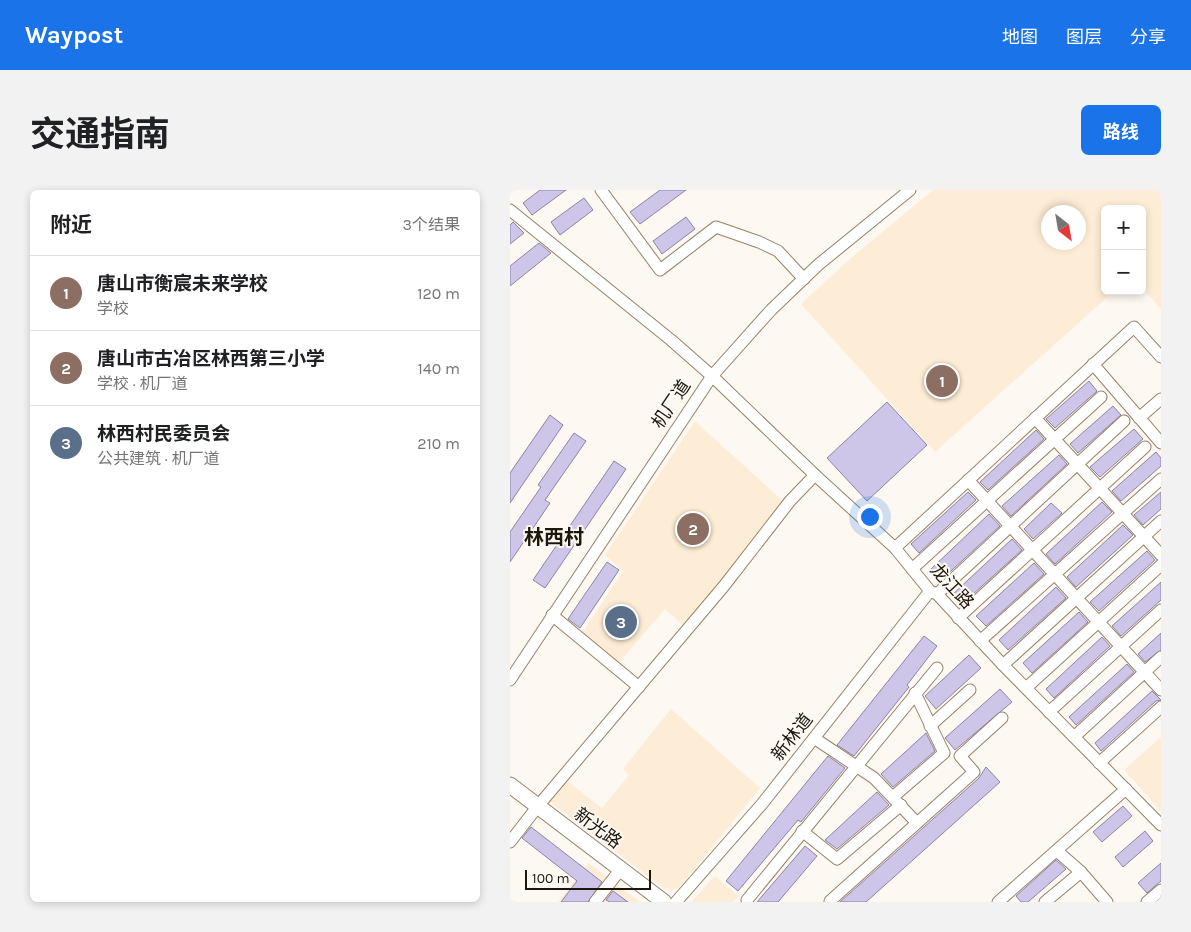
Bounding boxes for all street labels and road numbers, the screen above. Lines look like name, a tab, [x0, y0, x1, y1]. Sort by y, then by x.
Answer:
street label: 机厂道	[647, 375, 695, 433]
street label: 龙江路	[926, 559, 978, 613]
street label: 新林道	[767, 709, 817, 765]
street label: 新光路	[570, 803, 626, 853]

